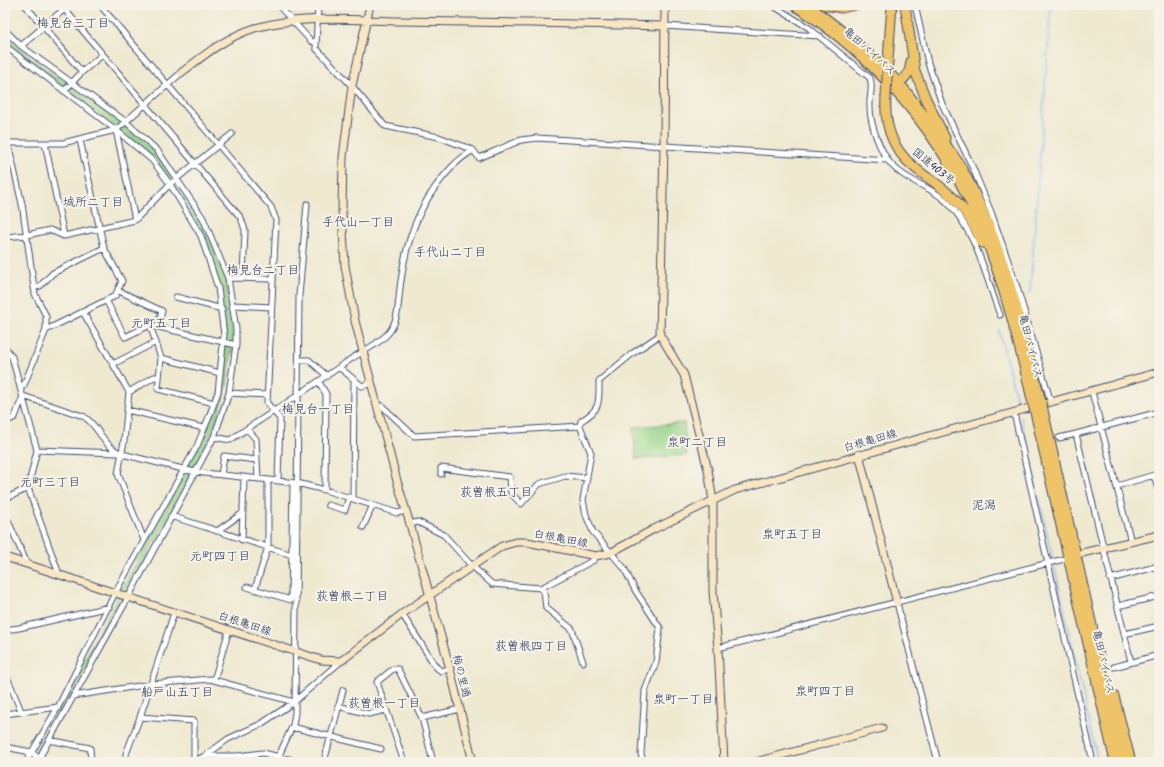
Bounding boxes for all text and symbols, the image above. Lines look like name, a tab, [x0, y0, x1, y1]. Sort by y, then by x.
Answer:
district label: 梅見台三丁目	[37, 14, 109, 33]
street label: 亀田バイパス	[839, 23, 900, 80]
street label: 国道403号	[908, 144, 959, 190]
district label: 城所二丁目	[63, 193, 123, 212]
district label: 手代山一丁目	[322, 213, 394, 232]
district label: 手代山二丁目	[414, 243, 486, 262]
district label: 梅見台二丁目	[227, 261, 299, 280]
street label: 亀田バイパス	[1013, 312, 1047, 380]
district label: 元町五丁目	[131, 314, 191, 333]
district label: 梅見台一丁目	[282, 400, 354, 419]
street label: 白根亀田線	[841, 425, 899, 457]
district label: 泉町二丁目	[667, 433, 727, 452]
district label: 元町三丁目	[20, 473, 80, 492]
district label: 荻曽根五丁目	[460, 483, 532, 502]
district label: 泥潟	[972, 496, 996, 515]
street label: 白根亀田線	[532, 525, 590, 553]
district label: 泉町五丁目	[762, 525, 822, 544]
district label: 元町四丁目	[190, 547, 250, 566]
district label: 荻曽根二丁目	[316, 587, 388, 606]
street label: 白根亀田線	[216, 607, 274, 641]
street label: 亀田バイパス	[1087, 628, 1119, 696]
district label: 荻曽根四丁目	[495, 637, 567, 656]
street label: 梅の里通	[447, 653, 475, 700]
district label: 泉町四丁目	[795, 682, 855, 701]
district label: 船戸山五丁目	[141, 683, 213, 702]
district label: 泉町一丁目	[653, 690, 713, 709]
district label: 荻曽根一丁目	[348, 694, 420, 713]

